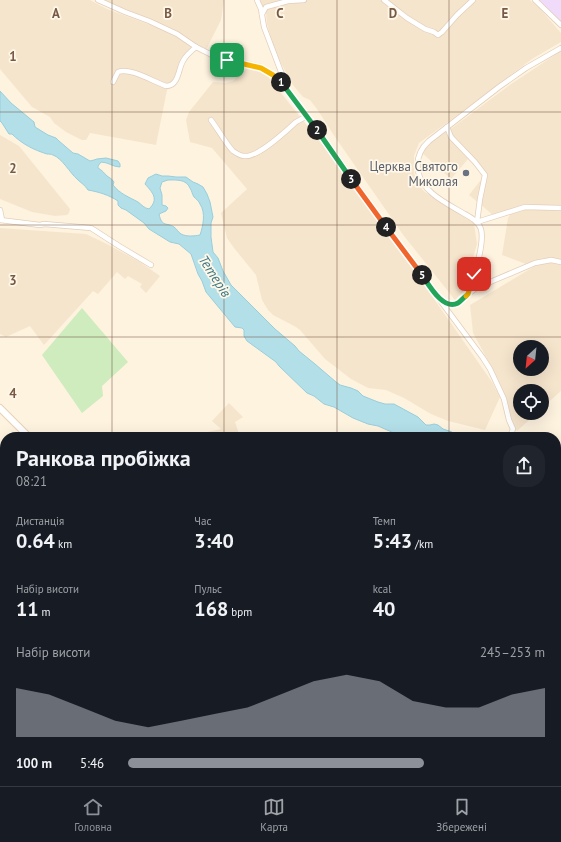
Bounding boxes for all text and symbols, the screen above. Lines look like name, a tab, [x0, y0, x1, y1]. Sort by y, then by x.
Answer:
text: A	[52, 5, 60, 22]
text: B	[164, 5, 172, 22]
text: C	[276, 5, 284, 22]
text: D	[389, 5, 397, 22]
text: E	[502, 5, 509, 22]
pin	[210, 43, 244, 77]
text: 1	[9, 48, 17, 65]
icon: arrive	[216, 49, 238, 71]
pin: 1	[271, 72, 291, 92]
text: 1	[278, 75, 284, 89]
pin: 2	[307, 120, 327, 140]
text: 2	[314, 123, 320, 137]
place label: Церква Святого Миколая	[370, 158, 458, 190]
text: 2	[9, 160, 17, 177]
marker: Церква Святого Миколая	[461, 168, 471, 178]
pin: 3	[341, 169, 361, 189]
text: 3	[348, 172, 354, 186]
pin: 4	[376, 217, 396, 237]
text: 4	[383, 220, 389, 234]
water label: Тетерів	[195, 252, 236, 301]
pin	[457, 257, 491, 291]
icon: check	[463, 263, 485, 285]
pin: 5	[412, 265, 432, 285]
text: 5	[419, 268, 425, 282]
text: 3	[9, 272, 17, 289]
north arrow	[513, 340, 549, 376]
map controls	[513, 340, 549, 420]
button: locate	[513, 384, 549, 420]
text: 4	[9, 385, 17, 402]
text: Ранкова пробіжка	[16, 444, 191, 472]
button: share	[503, 445, 545, 487]
text: 08:21	[16, 473, 47, 490]
text: Дистанція	[16, 514, 64, 528]
text: Час	[194, 514, 211, 528]
text: Темп	[373, 514, 396, 528]
text: 0.64	[16, 528, 55, 554]
text: 3:40	[194, 528, 234, 554]
text: 5:43	[373, 528, 412, 554]
text: km	[55, 537, 72, 551]
text: /km	[412, 537, 433, 551]
text: Набір висоти	[16, 582, 79, 596]
text: Пульс	[194, 582, 222, 596]
text: kcal	[373, 582, 391, 596]
text: 11	[16, 596, 39, 622]
text: 168	[194, 596, 228, 622]
text: 40	[373, 596, 395, 622]
text: m	[39, 605, 51, 619]
text: bpm	[228, 605, 252, 619]
text: Набір висоти	[16, 644, 90, 661]
text: 245–253 m	[480, 644, 545, 661]
text: 100 m	[16, 755, 52, 772]
text: 5:46	[80, 755, 104, 772]
tab: Головна	[74, 796, 112, 834]
tab: Карта	[260, 796, 288, 834]
tab: Збережені	[436, 796, 487, 834]

